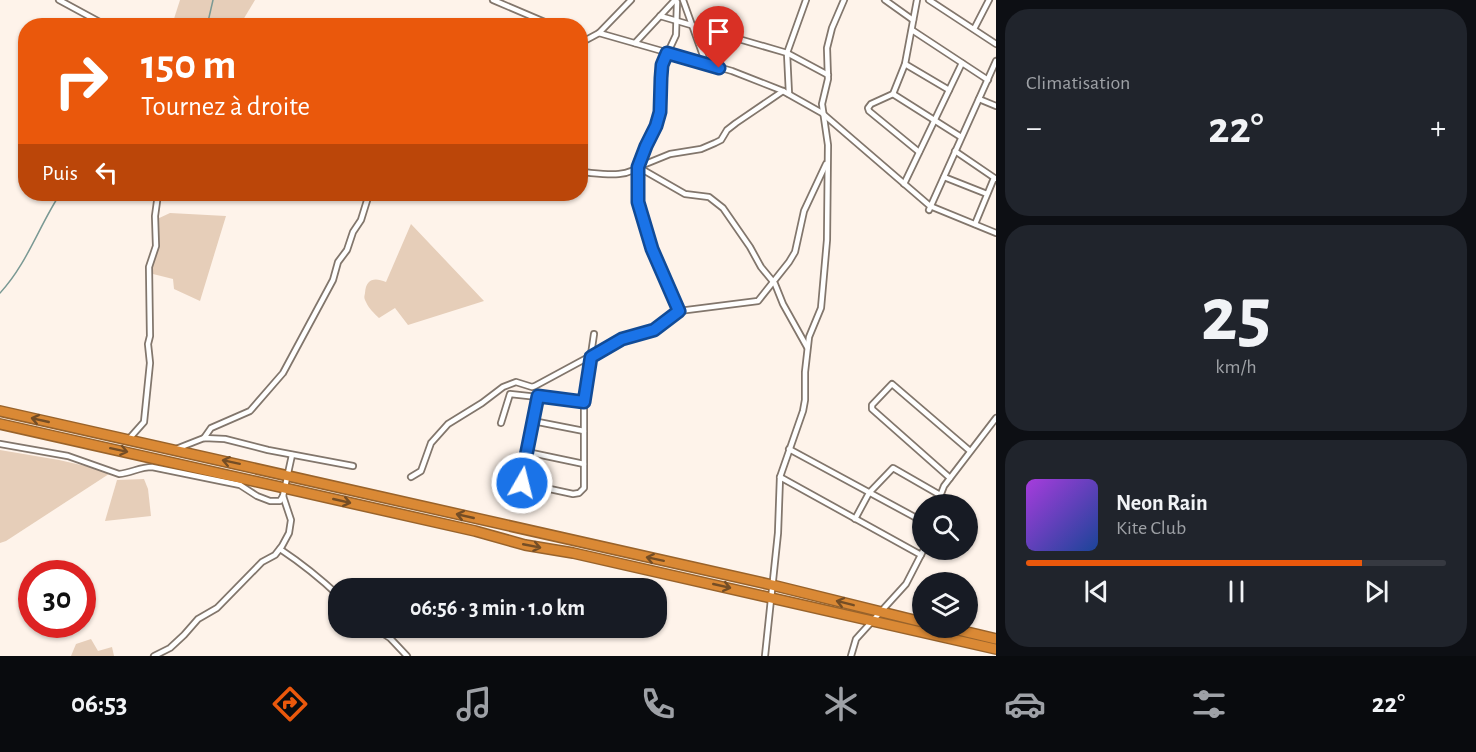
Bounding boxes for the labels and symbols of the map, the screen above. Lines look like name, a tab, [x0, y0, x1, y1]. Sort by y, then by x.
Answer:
pin	[693, 6, 744, 68]
one-way arrow	[31, 414, 51, 425]
one-way arrow	[108, 445, 128, 456]
position arrow	[490, 451, 554, 515]
one-way arrow	[221, 456, 240, 468]
one-way arrow	[332, 496, 351, 508]
one-way arrow	[456, 510, 475, 521]
one-way arrow	[521, 541, 541, 552]
one-way arrow	[646, 553, 665, 565]
speed limit sign: 30	[18, 560, 96, 638]
one-way arrow	[713, 581, 732, 593]
one-way arrow	[836, 596, 855, 608]

